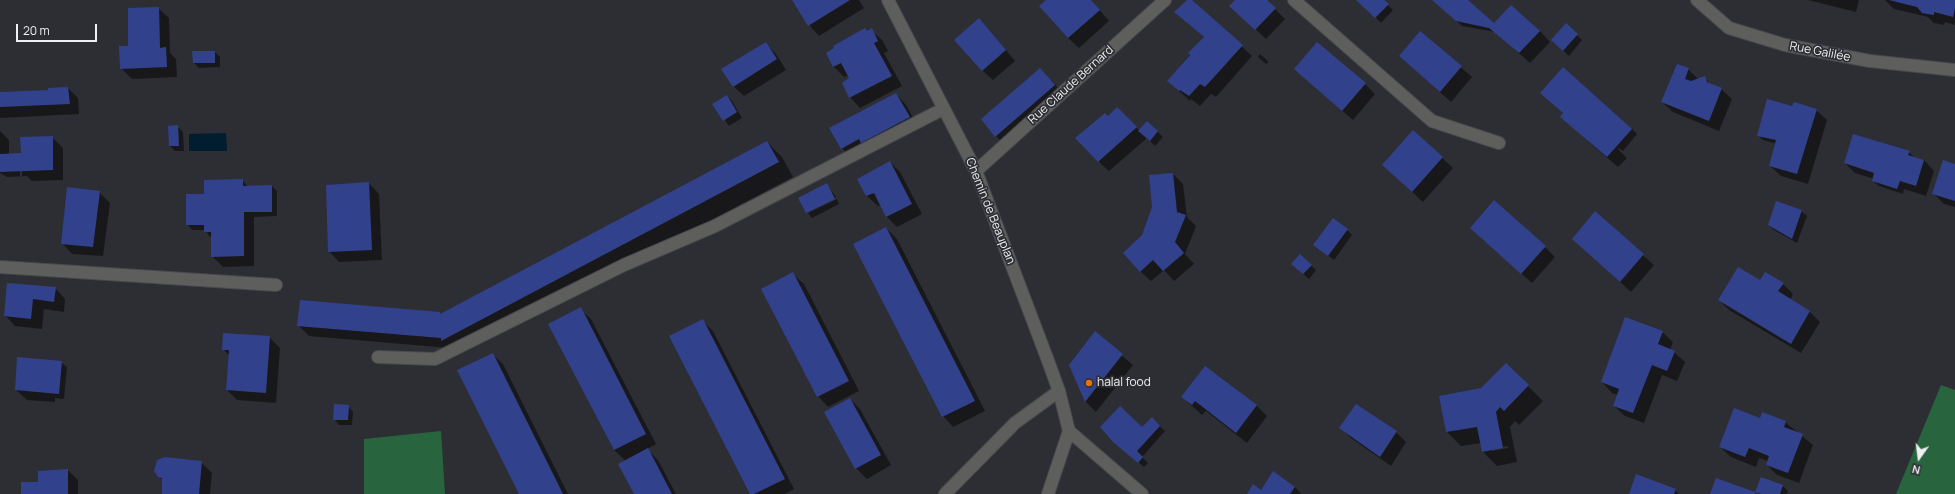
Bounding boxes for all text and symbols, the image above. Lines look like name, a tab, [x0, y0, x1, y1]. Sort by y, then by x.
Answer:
scale bar	[18, 16, 99, 42]
text: 20 m	[23, 22, 50, 39]
street label: Rue Galilée	[1788, 39, 1852, 65]
street label: Rue Claude Bernard	[1025, 43, 1117, 127]
street label: Chemin de Beauplan	[962, 156, 1018, 266]
place label: halal food	[1097, 376, 1151, 390]
marker: halal food	[1084, 378, 1094, 388]
north arrow	[1899, 438, 1939, 478]
text: N	[1910, 462, 1922, 478]

